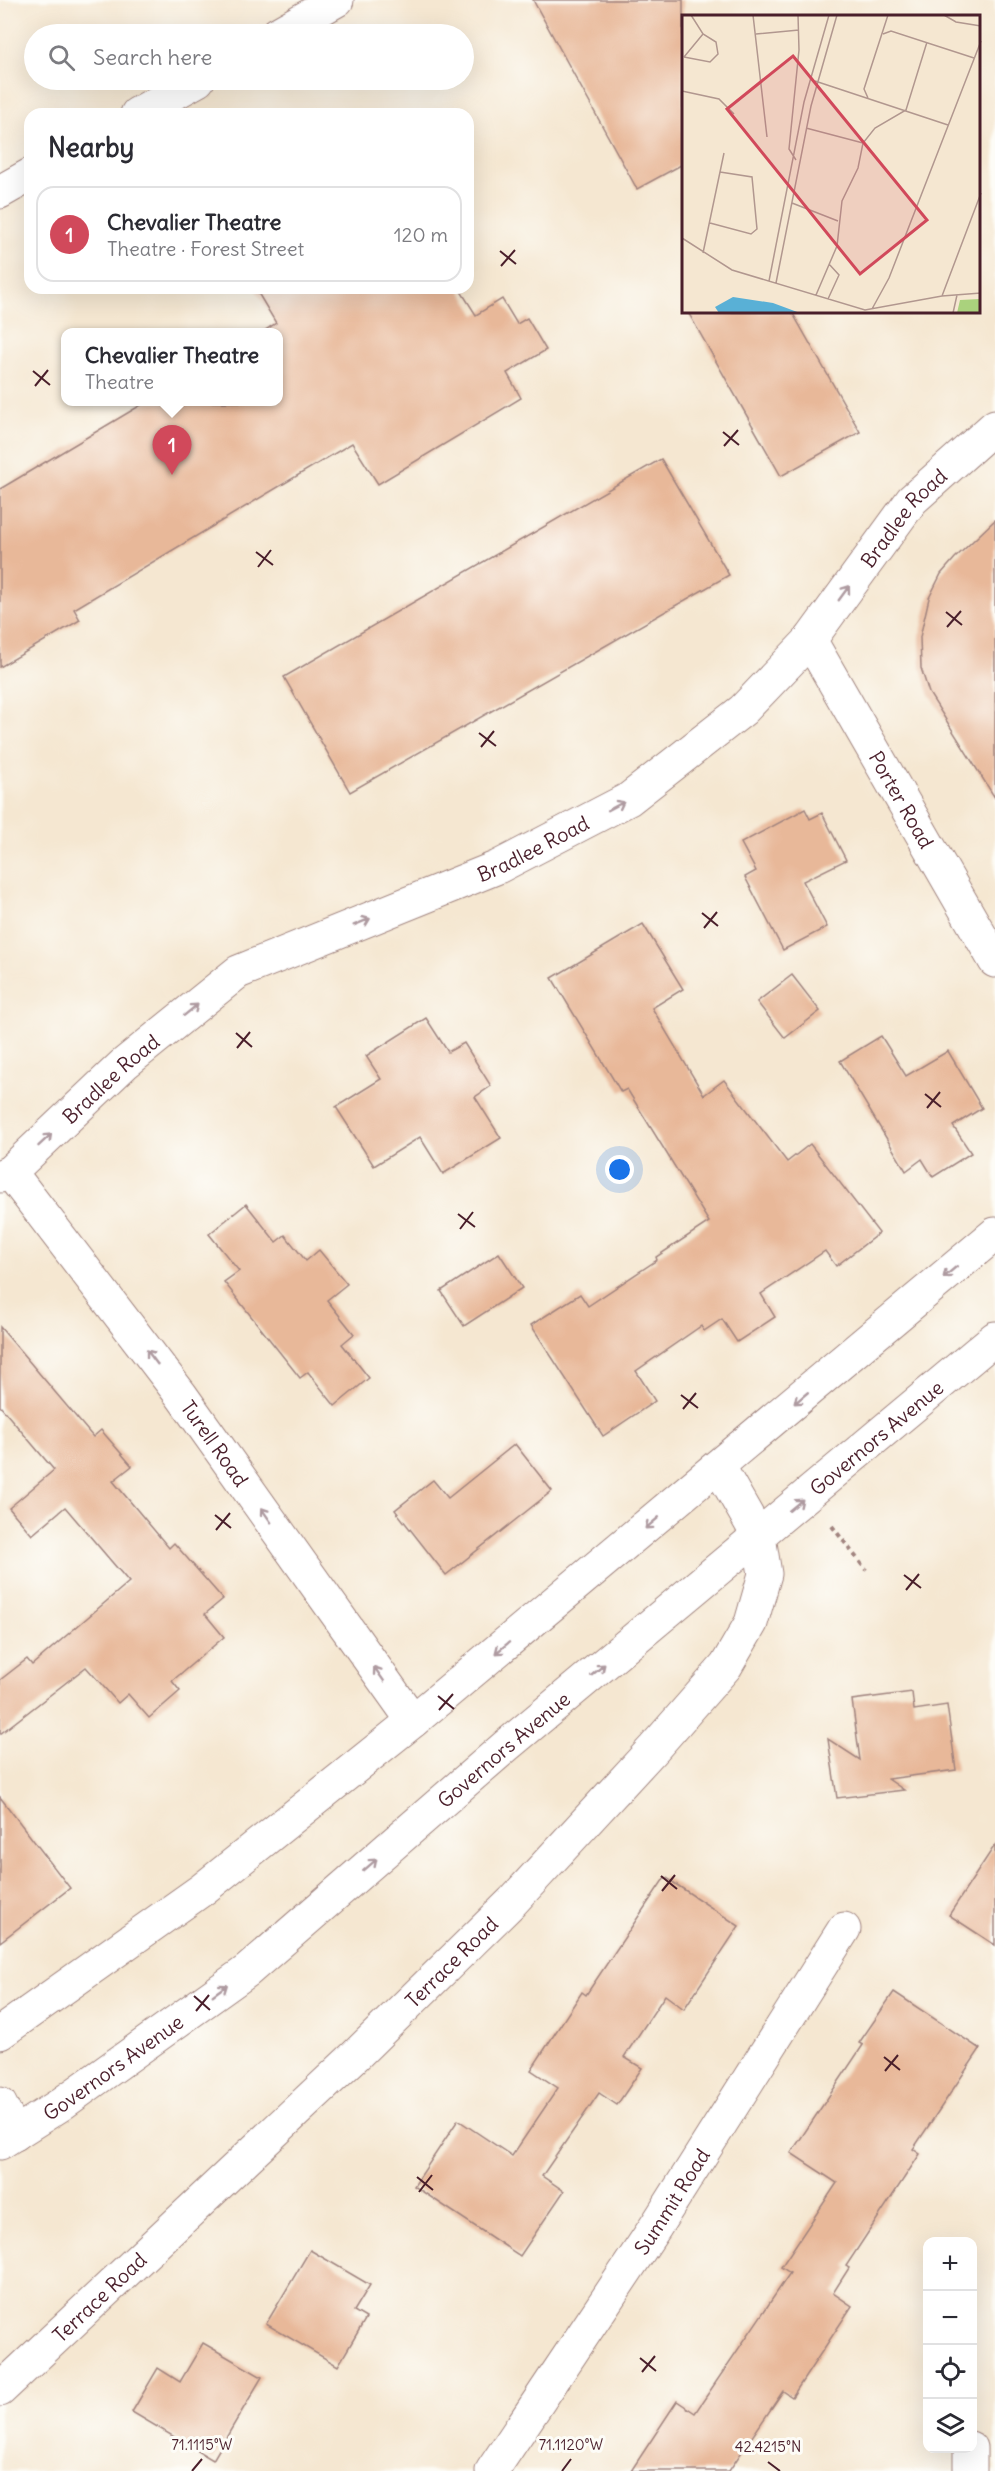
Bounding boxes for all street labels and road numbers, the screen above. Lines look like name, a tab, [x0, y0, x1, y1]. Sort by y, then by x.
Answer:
street label: Bradlee Road	[855, 463, 952, 572]
street label: Porter Road	[864, 746, 940, 853]
street label: Bradlee Road	[473, 810, 593, 887]
street label: Bradlee Road	[57, 1028, 164, 1129]
street label: Governors Avenue	[804, 1374, 948, 1500]
street label: Turell Road	[176, 1395, 254, 1491]
street label: Governors Avenue	[432, 1686, 575, 1813]
street label: Terrace Road	[400, 1911, 503, 2013]
street label: Governors Avenue	[38, 2009, 188, 2125]
street label: Summit Road	[628, 2143, 715, 2259]
street label: Terrace Road	[47, 2247, 151, 2347]

